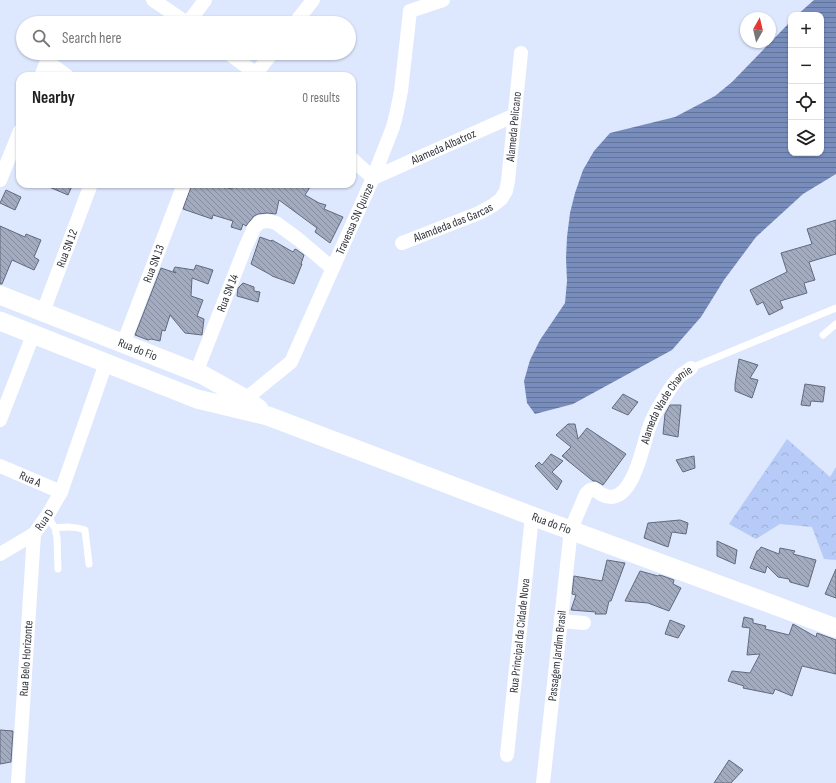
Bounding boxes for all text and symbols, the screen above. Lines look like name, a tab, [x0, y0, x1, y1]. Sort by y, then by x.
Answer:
north arrow	[740, 12, 776, 48]
map controls	[788, 12, 824, 156]
button: +	[788, 12, 824, 48]
search box	[16, 16, 356, 60]
icon: search	[30, 27, 52, 49]
text: Search here	[62, 29, 122, 48]
button: −	[788, 48, 824, 84]
button: locate	[788, 84, 824, 120]
text: Nearby	[32, 88, 75, 108]
text: 0 results	[302, 90, 340, 106]
street label: Alameda Pelicano	[503, 91, 525, 163]
button: layers	[788, 120, 824, 156]
street label: Alameda Albatroz	[408, 126, 479, 169]
street label: Travessa SN Quinze	[333, 181, 378, 257]
street label: Alamdeda das Garcas	[410, 200, 496, 246]
street label: Rua SN 12	[53, 227, 81, 270]
street label: Rua SN 13	[140, 243, 168, 285]
street label: Rua SN 14	[214, 272, 242, 314]
street label: Rua do Fio	[116, 335, 159, 364]
street label: Alameda Wade Chamie	[637, 363, 696, 447]
street label: Rua A	[17, 468, 44, 491]
street label: Rua D	[32, 506, 57, 534]
street label: Rua do Fio	[530, 510, 573, 538]
street label: Rua Principal da Cidade Nova	[507, 577, 533, 694]
street label: Passagem Jardim Brasil	[545, 610, 570, 702]
street label: Rua Belo Horizonte	[17, 620, 36, 697]

